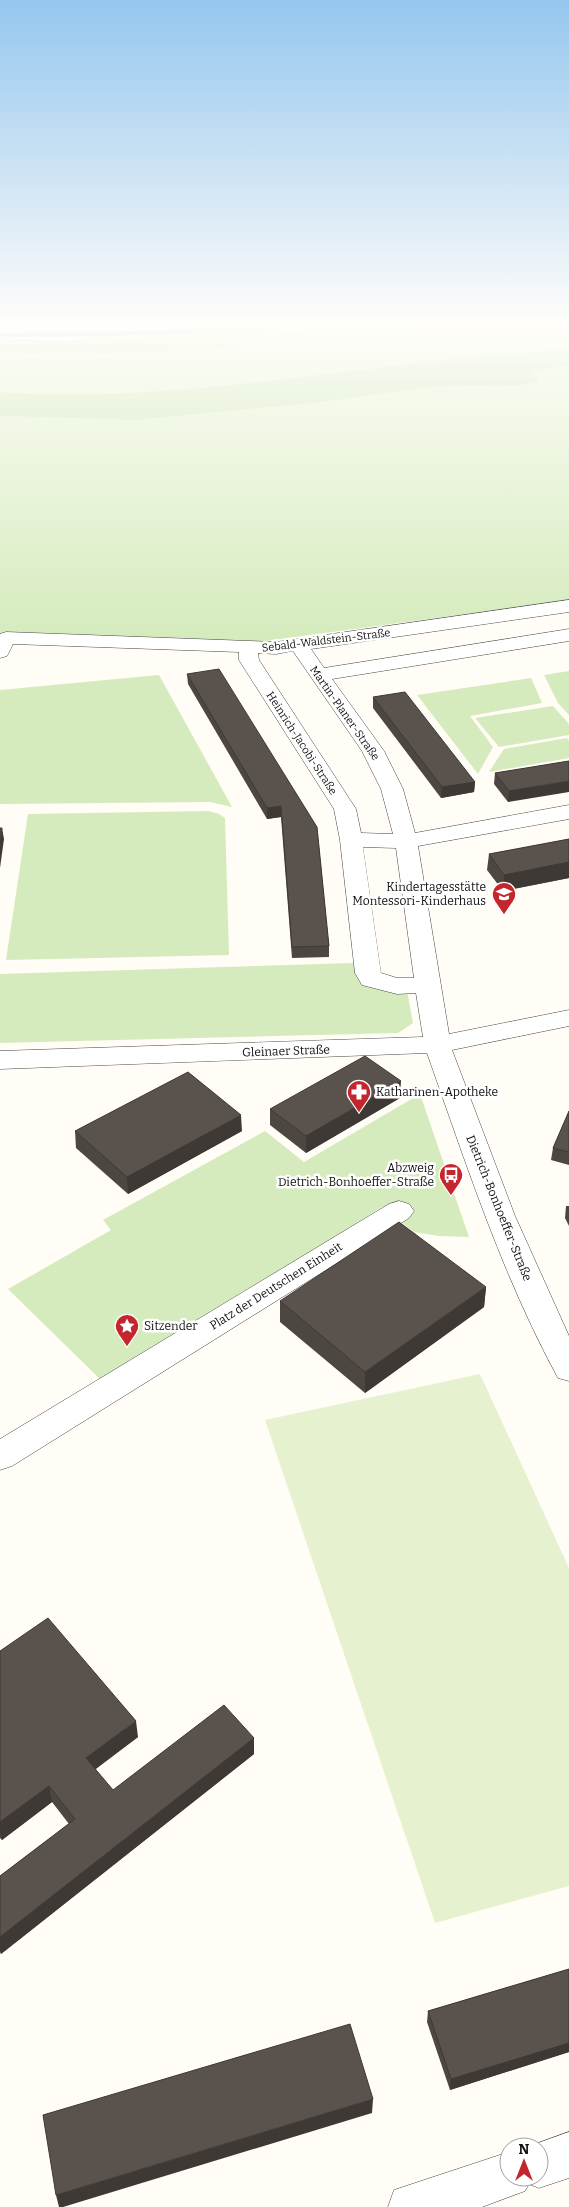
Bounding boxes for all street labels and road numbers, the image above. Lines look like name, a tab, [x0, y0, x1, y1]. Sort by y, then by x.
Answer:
street label: Sebald-Waldstein-Straße	[261, 626, 391, 655]
street label: Martin-Planer-Straße	[307, 664, 382, 763]
street label: Heinrich-Jacobi-Straße	[263, 689, 340, 797]
street label: Gleinaer Straße	[242, 1042, 330, 1060]
street label: Dietrich-Bonhoeffer-Straße	[463, 1133, 535, 1283]
street label: Platz der Deutschen Einheit	[207, 1239, 345, 1333]

